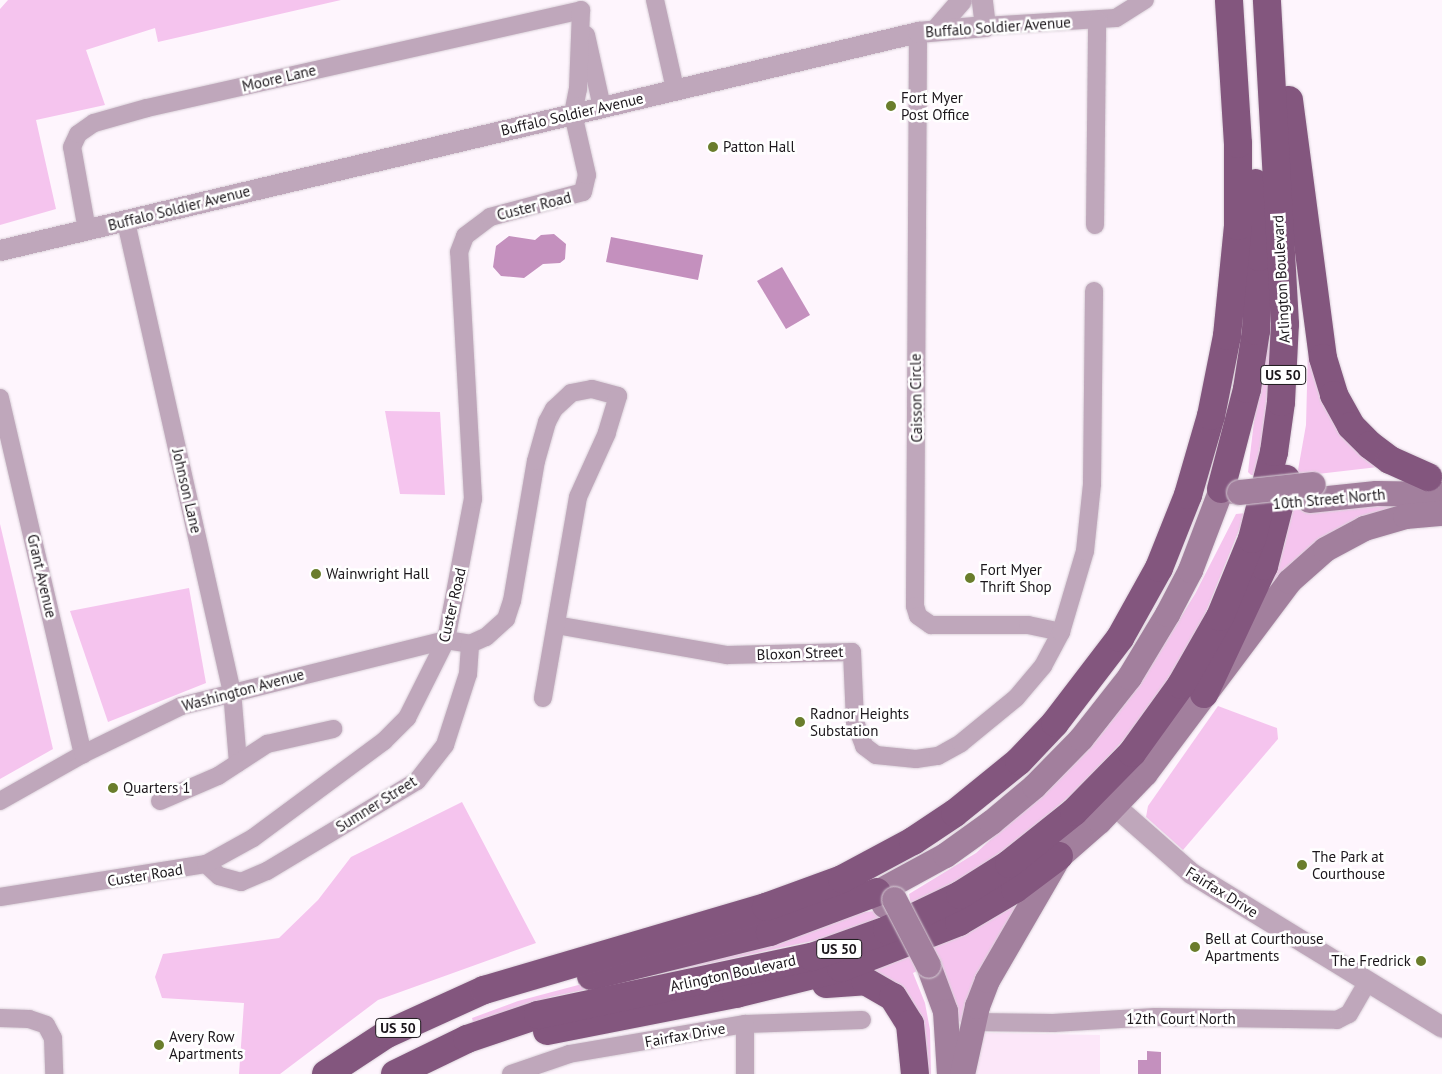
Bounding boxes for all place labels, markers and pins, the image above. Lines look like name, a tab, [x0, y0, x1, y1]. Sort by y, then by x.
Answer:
place label: Fort Myer Post Office	[901, 88, 969, 123]
marker: Fort Myer Post Office	[885, 100, 897, 112]
place label: Patton Hall	[723, 138, 795, 156]
marker: Patton Hall	[707, 141, 719, 153]
place label: Fort Myer Thrift Shop	[980, 560, 1052, 595]
place label: Wainwright Hall	[326, 565, 429, 583]
marker: Wainwright Hall	[310, 568, 322, 580]
marker: Fort Myer Thrift Shop	[964, 572, 976, 584]
place label: Radnor Heights Substation	[810, 704, 909, 739]
marker: Radnor Heights Substation	[794, 716, 806, 728]
place label: Quarters 1	[123, 779, 190, 797]
marker: Quarters 1	[107, 782, 119, 794]
place label: The Park at Courthouse	[1312, 847, 1385, 882]
marker: The Park at Courthouse	[1296, 859, 1308, 871]
place label: Bell at Courthouse Apartments	[1205, 929, 1324, 964]
marker: Bell at Courthouse Apartments	[1189, 941, 1201, 953]
place label: The Fredrick	[1331, 952, 1411, 970]
marker: The Fredrick	[1415, 955, 1427, 967]
place label: Avery Row Apartments	[169, 1027, 243, 1062]
marker: Avery Row Apartments	[153, 1039, 165, 1051]

